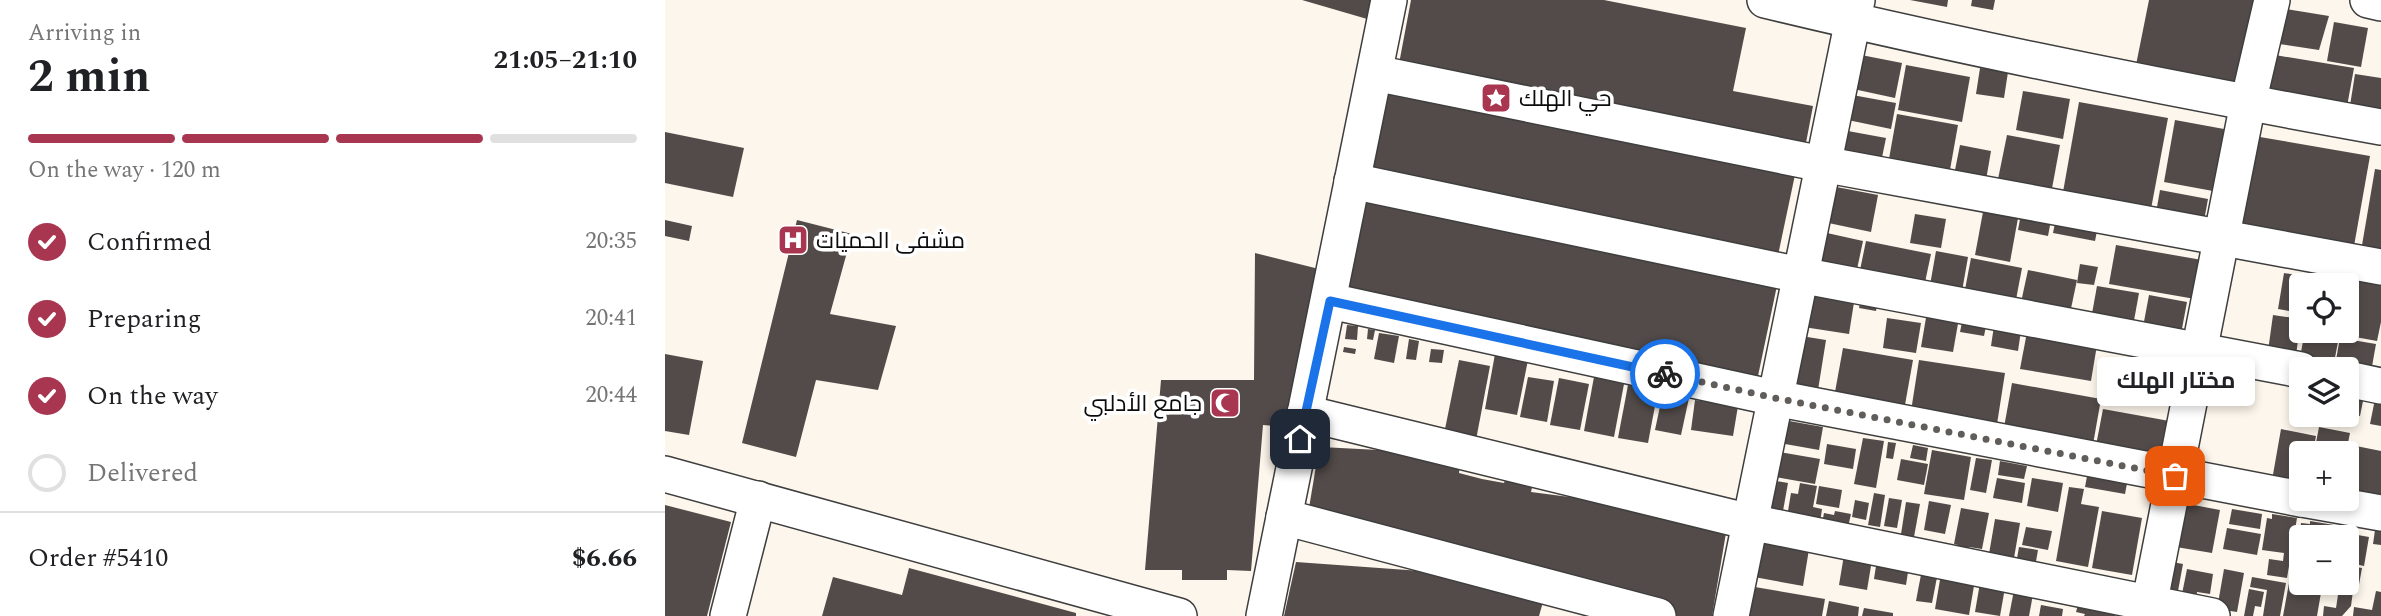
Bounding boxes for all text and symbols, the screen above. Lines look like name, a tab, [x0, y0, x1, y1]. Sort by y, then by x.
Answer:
text: Arriving in	[28, 16, 141, 51]
text: 21:05–21:10	[493, 40, 637, 80]
text: 2 min	[28, 42, 150, 112]
place icon: حي الهلك	[1479, 81, 1513, 115]
place label: حي الهلك	[1519, 82, 1611, 117]
text: On the way · 120 m	[28, 153, 221, 188]
text: Confirmed	[87, 222, 212, 262]
icon: check	[28, 223, 66, 261]
hospital icon: مشفى الحميات	[776, 223, 810, 257]
text: 20:35	[585, 224, 637, 259]
place label: مشفى الحميات	[816, 224, 965, 259]
map controls	[2289, 273, 2359, 595]
button: locate	[2289, 273, 2359, 343]
text: Preparing	[87, 299, 201, 339]
icon: check	[28, 300, 66, 338]
text: 20:41	[585, 301, 637, 336]
courier	[1630, 339, 1700, 409]
icon: bike	[1646, 355, 1684, 393]
callout: مختار الهلك	[2096, 357, 2254, 406]
button: layers	[2289, 357, 2359, 427]
text: مختار الهلك	[2117, 364, 2235, 399]
text: On the way	[87, 376, 218, 416]
icon: check	[28, 377, 66, 415]
text: 20:44	[585, 378, 637, 413]
mosque icon: جامع الأدلبي	[1208, 386, 1242, 420]
place label: جامع الأدلبي	[1083, 387, 1202, 422]
pin	[1270, 409, 1330, 469]
icon: home	[1281, 420, 1319, 458]
button: +	[2289, 441, 2359, 511]
pin	[2145, 446, 2205, 506]
text: Delivered	[87, 453, 198, 493]
icon: bag	[2156, 457, 2194, 495]
button: −	[2289, 525, 2359, 595]
text: Order #5410	[28, 538, 168, 578]
text: $6.66	[572, 538, 637, 578]

